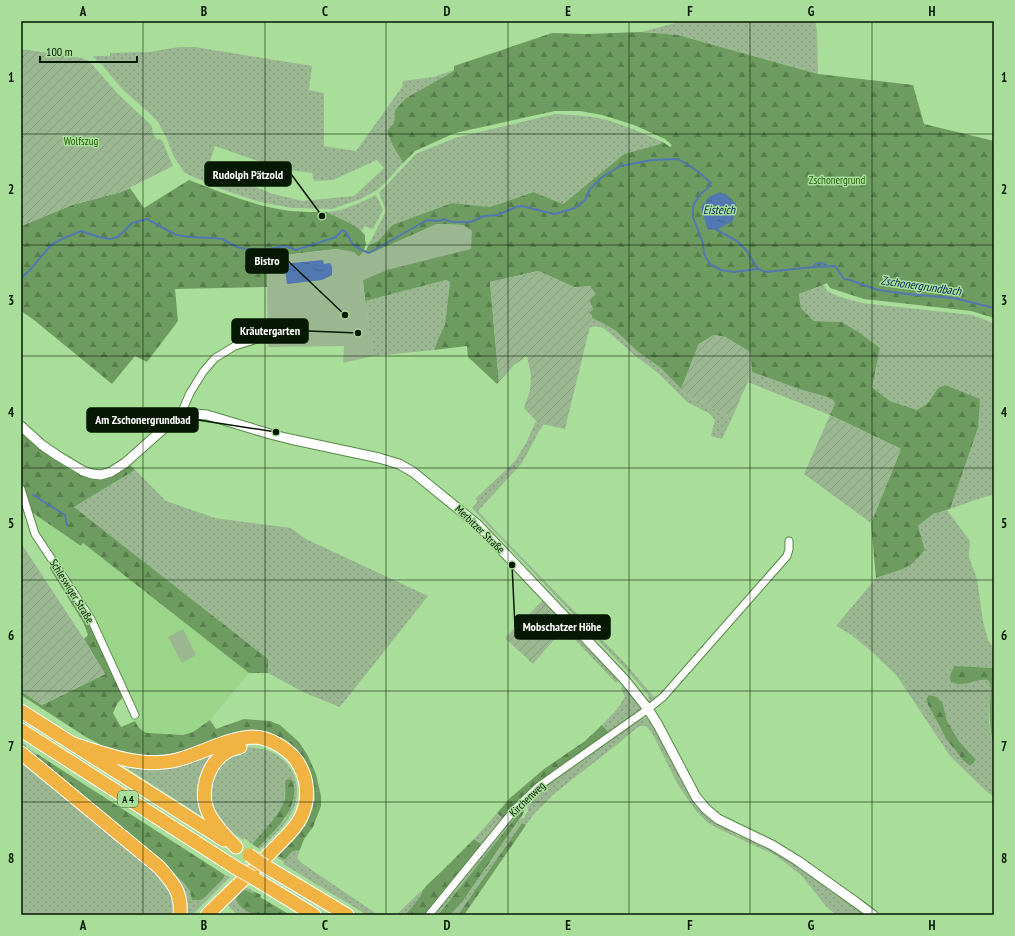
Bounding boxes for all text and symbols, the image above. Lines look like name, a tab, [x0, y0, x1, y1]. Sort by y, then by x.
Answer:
text: A	[79, 3, 87, 20]
text: B	[201, 3, 207, 20]
text: C	[322, 3, 328, 20]
text: D	[444, 3, 451, 20]
text: E	[565, 3, 571, 20]
text: F	[687, 3, 693, 20]
text: G	[808, 3, 815, 20]
text: H	[929, 3, 936, 20]
scale bar	[40, 38, 137, 64]
text: 100 m	[46, 44, 73, 59]
text: 1	[8, 69, 14, 86]
text: 1	[1001, 69, 1007, 86]
park label: Wolfszug	[64, 134, 98, 148]
callout: Rudolph Pätzold	[205, 162, 291, 186]
text: Rudolph Pätzold	[213, 167, 283, 182]
park label: Zschonergrund	[809, 173, 865, 187]
text: 2	[8, 181, 14, 198]
text: 2	[1001, 181, 1007, 198]
water label: Eisteich	[703, 202, 736, 217]
callout: Bistro	[246, 249, 288, 273]
text: Bistro	[254, 253, 280, 268]
water label: Zschonergrundbach	[880, 272, 963, 299]
text: 3	[8, 292, 14, 309]
text: 3	[1001, 292, 1007, 309]
callout: Kräutergarten	[232, 319, 308, 343]
text: Kräutergarten	[240, 323, 300, 338]
text: 4	[8, 404, 15, 421]
text: 4	[1001, 404, 1008, 421]
callout: Am Zschonergrundbad	[87, 408, 198, 432]
text: Am Zschonergrundbad	[94, 412, 191, 427]
street label: Merbitzer Straße	[452, 502, 508, 556]
text: 5	[8, 515, 14, 532]
text: 5	[1001, 515, 1007, 532]
street label: Schleswiger Straße	[47, 556, 97, 626]
callout: Mobschatzer Höhe	[515, 615, 610, 639]
text: Mobschatzer Höhe	[523, 619, 601, 634]
text: 6	[8, 627, 14, 644]
text: 6	[1001, 627, 1007, 644]
text: 7	[8, 738, 14, 755]
text: 7	[1001, 738, 1007, 755]
street label: Kirchenweg	[506, 778, 548, 820]
road number: A 4	[118, 791, 138, 807]
text: 8	[8, 850, 14, 867]
text: 8	[1001, 850, 1007, 867]
text: A	[79, 917, 87, 934]
text: B	[201, 917, 207, 934]
text: C	[322, 917, 328, 934]
text: D	[444, 917, 451, 934]
text: E	[565, 917, 571, 934]
text: F	[687, 917, 693, 934]
text: G	[808, 917, 815, 934]
text: H	[929, 917, 936, 934]

